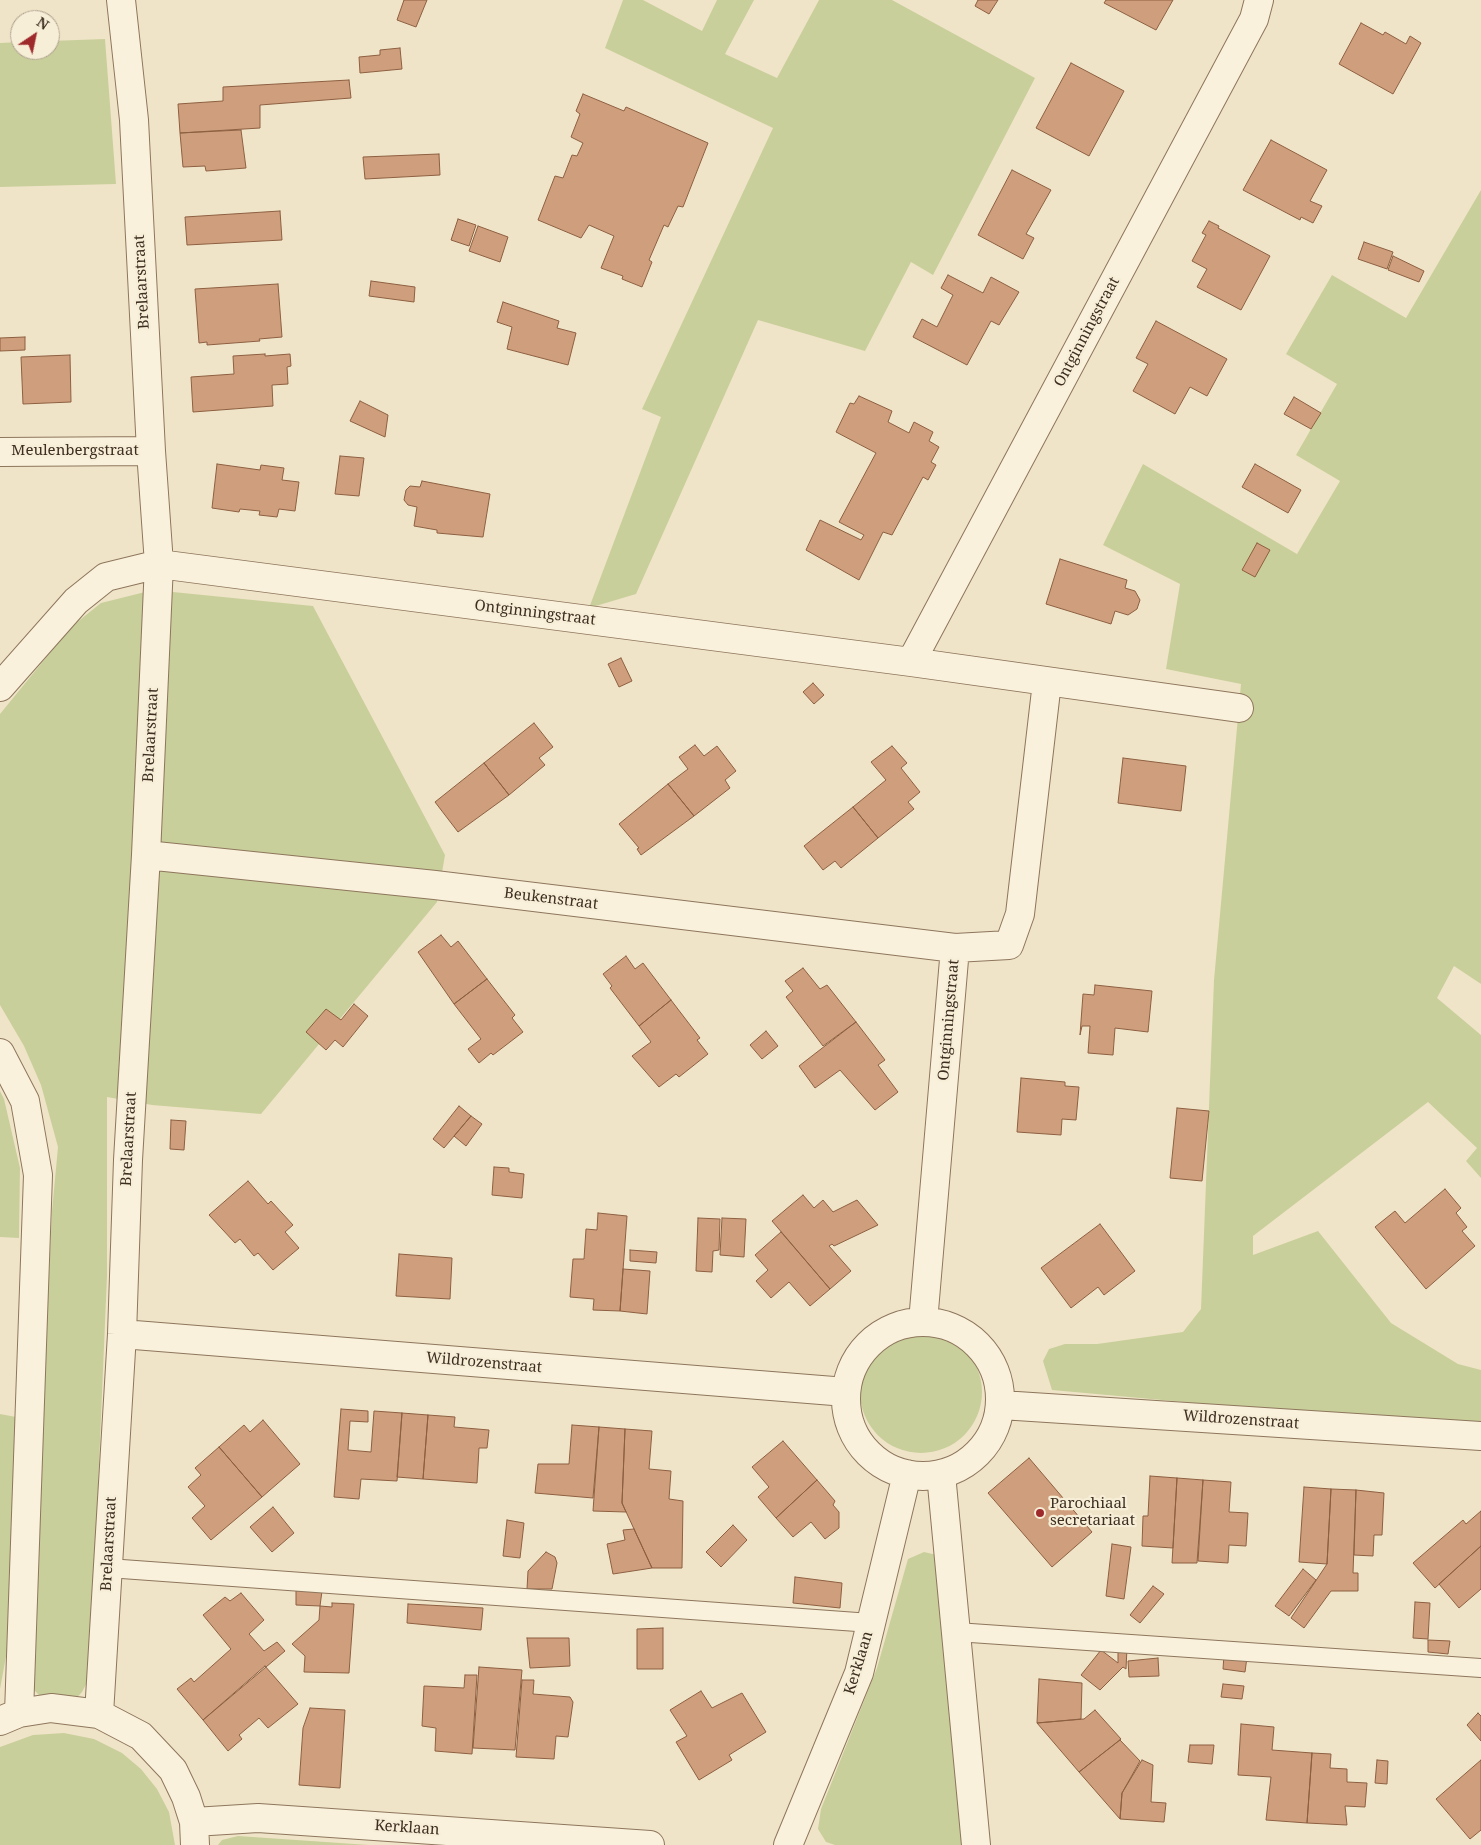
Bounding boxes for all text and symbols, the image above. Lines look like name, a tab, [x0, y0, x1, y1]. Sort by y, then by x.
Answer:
north arrow	[10, 10, 60, 60]
text: N	[33, 12, 53, 34]
street label: Brelaarstraat	[131, 234, 153, 330]
street label: Ontginningstraat	[1050, 274, 1124, 390]
street label: Meulenbergstraat	[11, 442, 139, 460]
street label: Ontginningstraat	[473, 597, 597, 629]
street label: Brelaarstraat	[140, 687, 162, 783]
street label: Beukenstraat	[503, 884, 599, 914]
street label: Ontginningstraat	[935, 959, 963, 1081]
street label: Brelaarstraat	[118, 1091, 140, 1187]
street label: Wildrozenstraat	[425, 1349, 543, 1377]
street label: Wildrozenstraat	[1182, 1407, 1300, 1433]
place label: Parochiaal secretariaat	[1050, 1495, 1135, 1530]
street label: Brelaarstraat	[98, 1496, 120, 1592]
marker: Parochiaal secretariaat	[1034, 1507, 1046, 1519]
street label: Kerklaan	[841, 1629, 877, 1697]
street label: Kerklaan	[374, 1817, 440, 1839]

